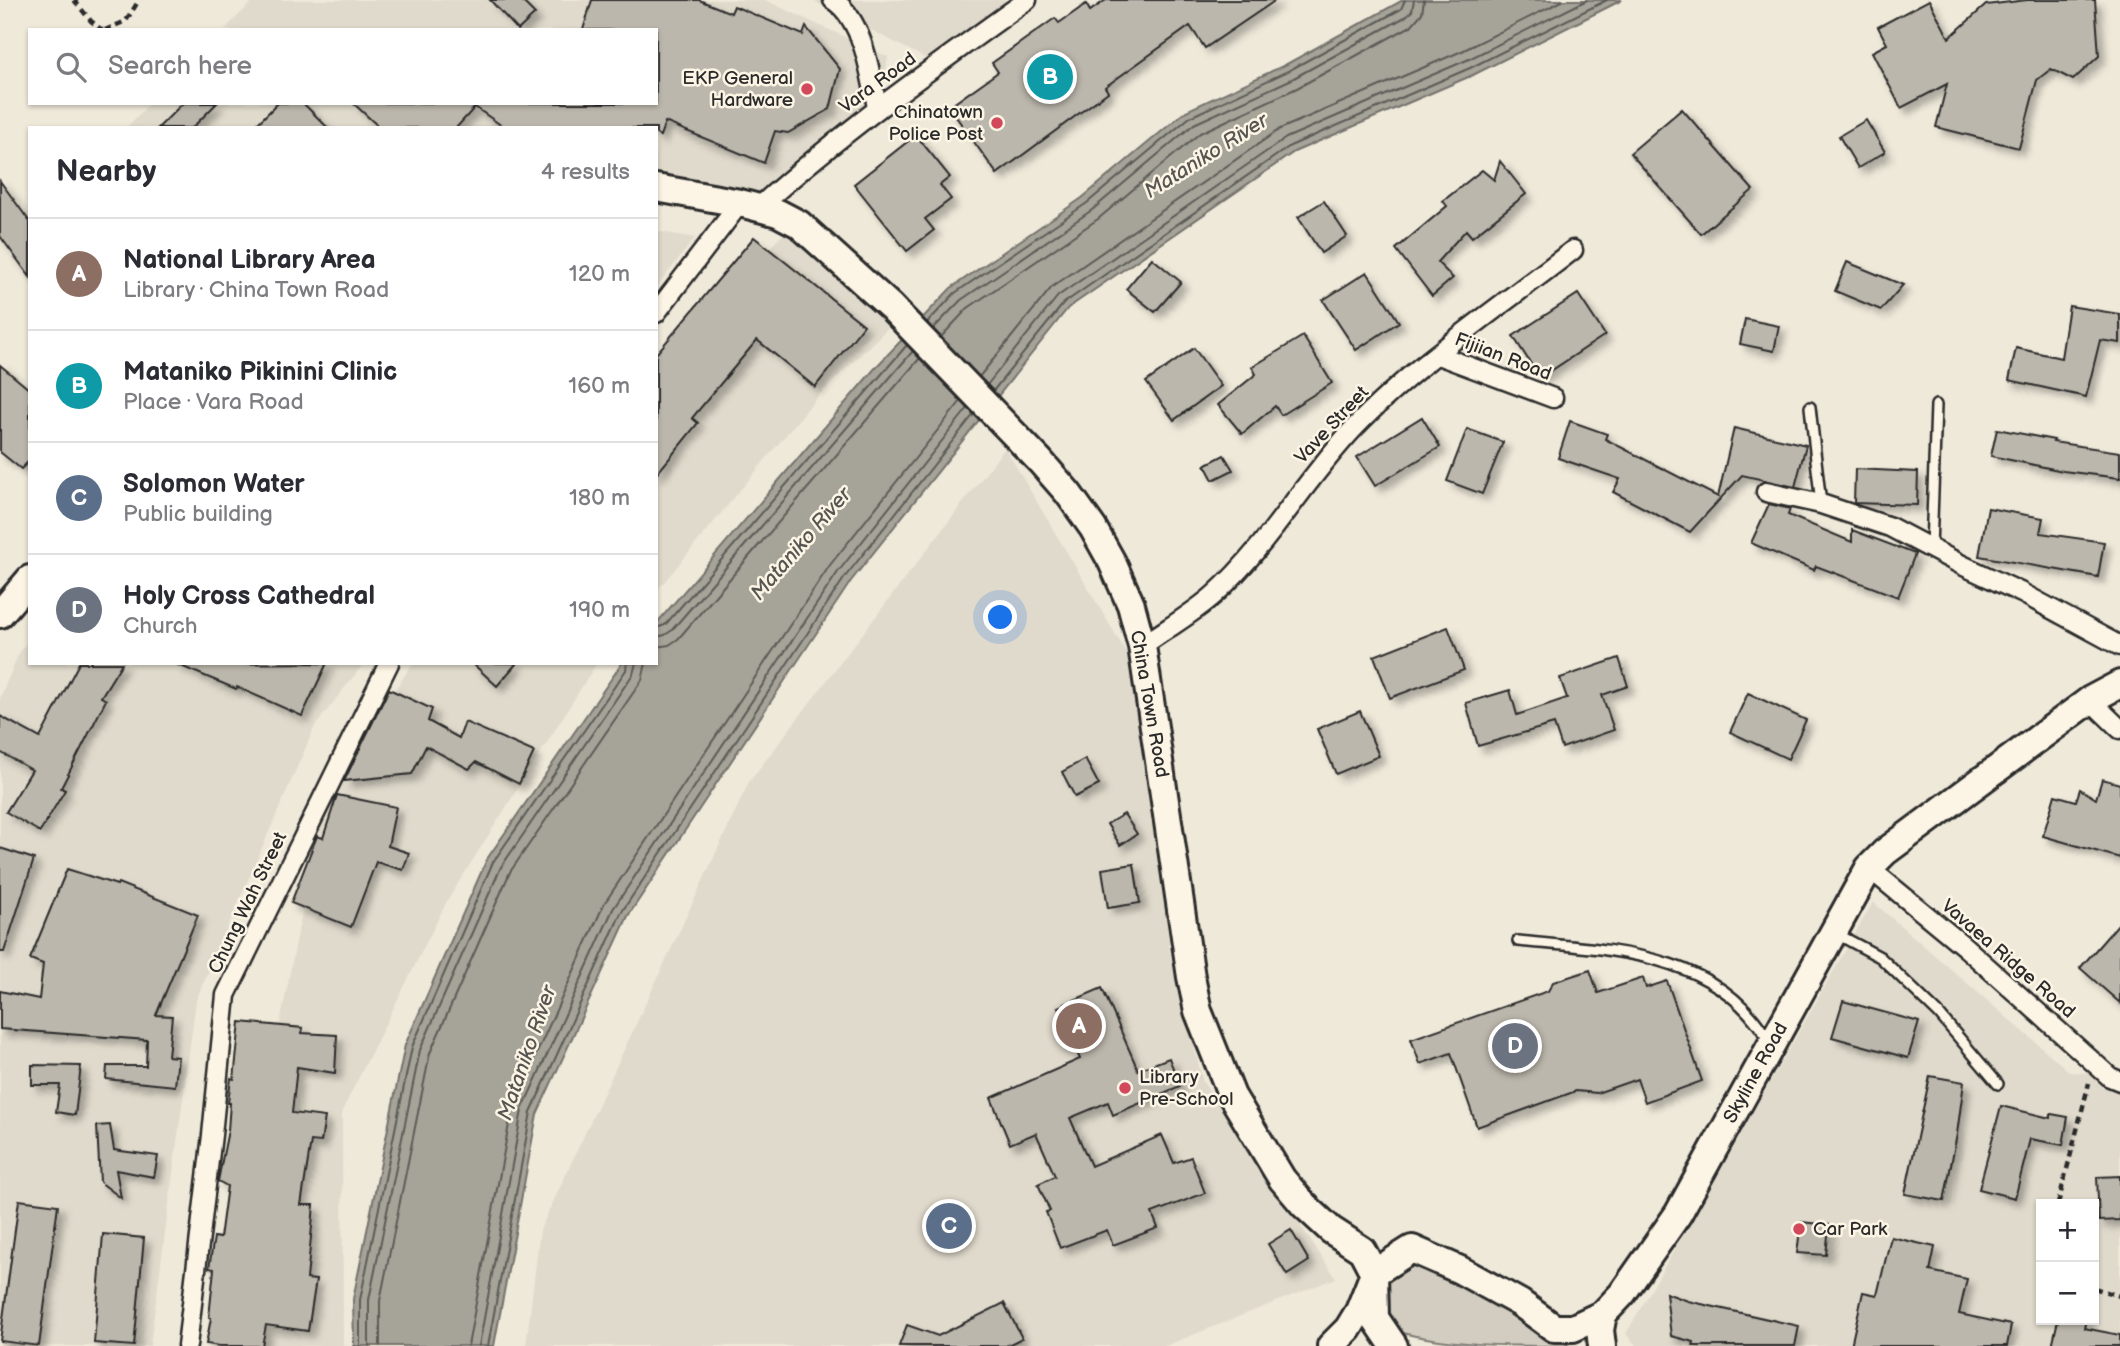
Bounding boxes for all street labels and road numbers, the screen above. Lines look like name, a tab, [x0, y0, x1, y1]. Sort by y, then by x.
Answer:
street label: Vara Road	[835, 47, 921, 119]
street label: Fijiian Road	[1451, 328, 1555, 386]
street label: Vave Street	[1290, 381, 1374, 469]
street label: China Town Road	[1125, 629, 1173, 779]
street label: Chung Wah Street	[204, 828, 292, 978]
street label: Vavaea Ridge Road	[1936, 895, 2080, 1023]
street label: Skyline Road	[1719, 1019, 1793, 1127]

